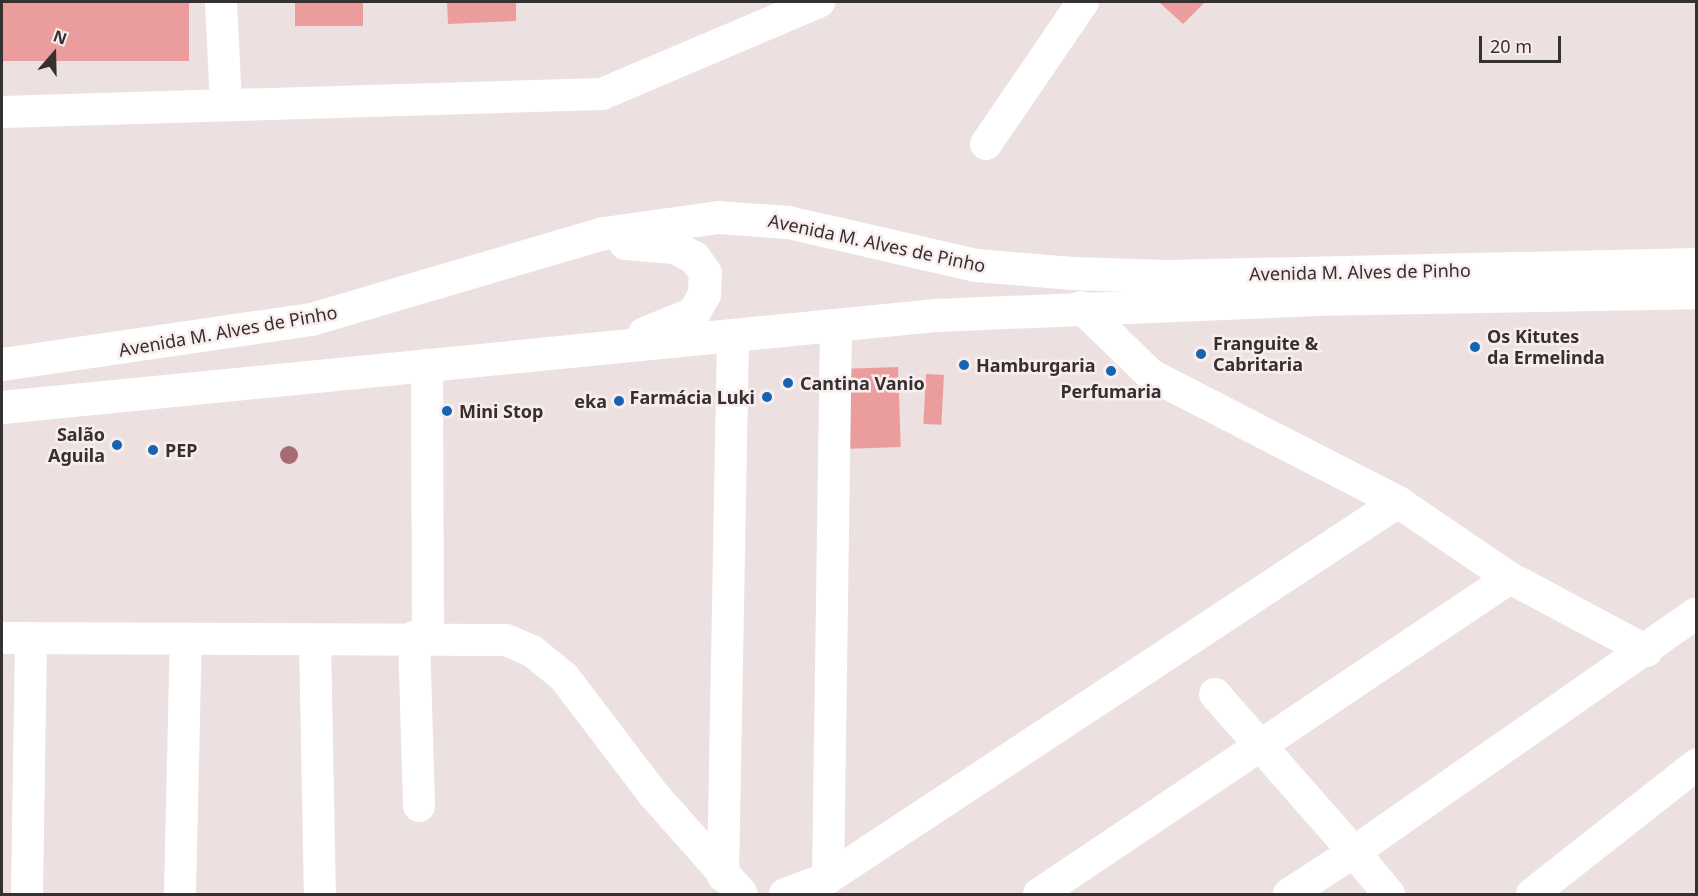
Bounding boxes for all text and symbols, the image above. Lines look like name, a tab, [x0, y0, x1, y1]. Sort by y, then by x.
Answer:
north arrow	[24, 24, 84, 84]
scale bar	[1482, 24, 1564, 62]
text: N	[50, 25, 70, 50]
text: 20 m	[1490, 34, 1532, 58]
street label: Avenida M. Alves de Pinho	[766, 209, 988, 277]
street label: Avenida M. Alves de Pinho	[1249, 259, 1471, 285]
street label: Avenida M. Alves de Pinho	[117, 301, 339, 361]
place label: Os Kitutes da Ermelinda	[1487, 326, 1605, 368]
place label: Franguite & Cabritaria	[1213, 333, 1318, 376]
marker: Os Kitutes da Ermelinda	[1468, 340, 1482, 354]
marker: Franguite & Cabritaria	[1194, 347, 1208, 361]
place label: Hamburgaria	[976, 354, 1095, 376]
marker: Hamburgaria	[957, 358, 971, 372]
marker: Perfumaria	[1104, 364, 1118, 378]
place label: Cantina Vanio	[800, 372, 925, 394]
marker: Cantina Vanio	[781, 376, 795, 390]
place label: Perfumaria	[1060, 380, 1162, 402]
place label: Farmácia Luki	[630, 386, 755, 408]
place label: eka	[574, 390, 607, 412]
marker: Farmácia Luki	[760, 390, 774, 404]
marker: eka	[612, 394, 626, 408]
place label: Mini Stop	[459, 400, 543, 422]
marker: Mini Stop	[440, 404, 454, 418]
place label: Salão Aguila	[48, 424, 105, 466]
marker: Salão Aguila	[110, 438, 124, 452]
place label: PEP	[165, 439, 197, 461]
marker: PEP	[146, 443, 160, 457]

